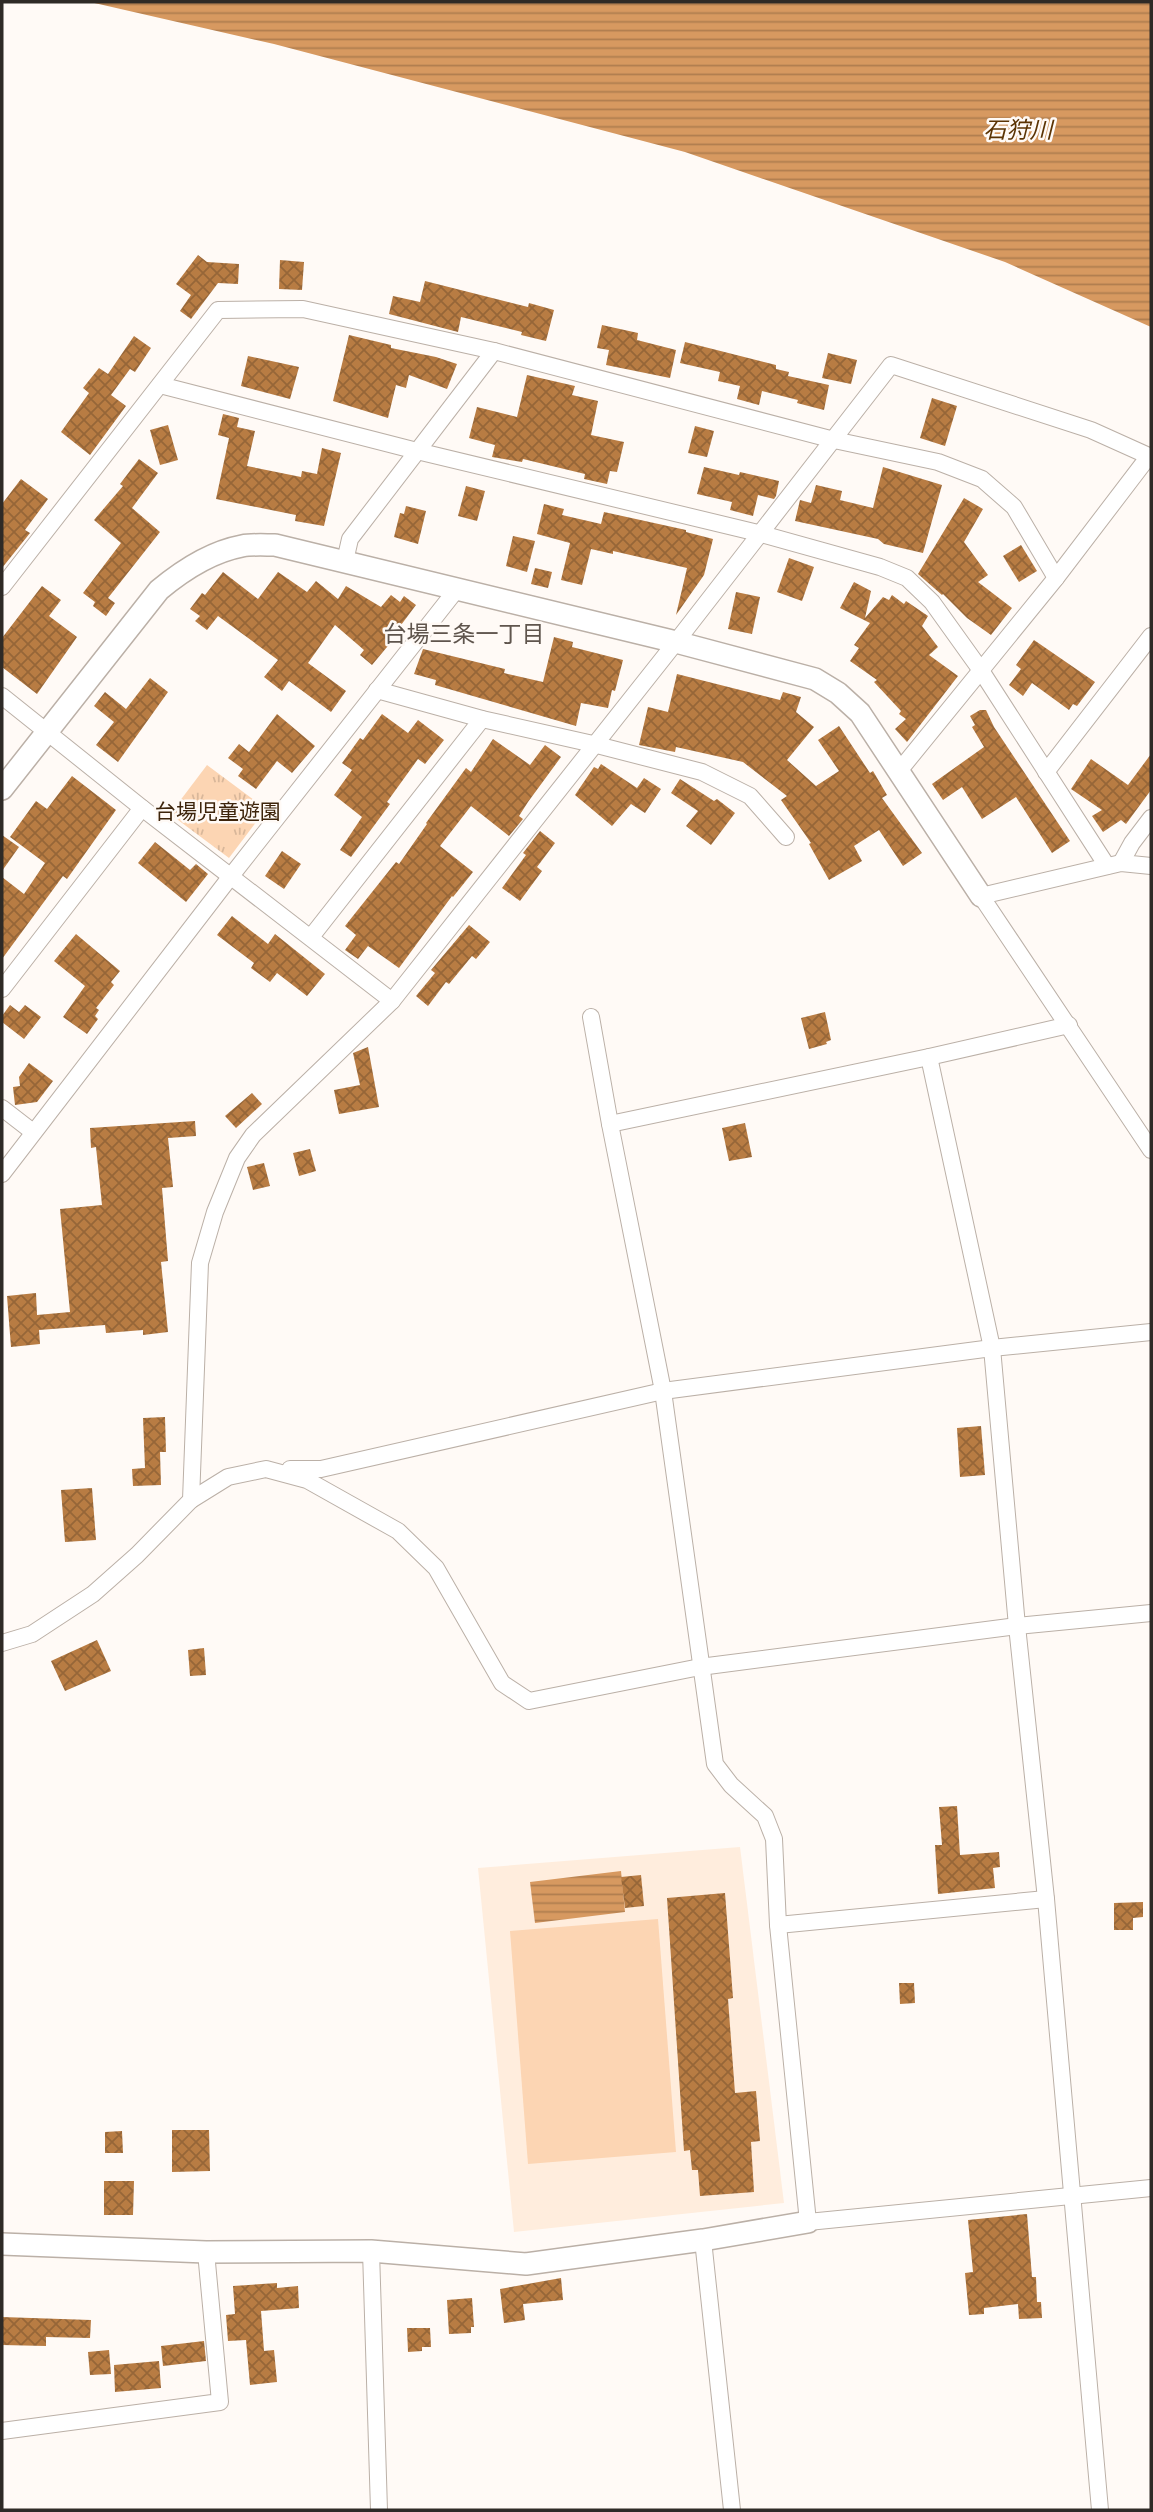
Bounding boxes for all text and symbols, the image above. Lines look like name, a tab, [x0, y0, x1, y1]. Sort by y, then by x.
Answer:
water label: 石狩川	[984, 116, 1056, 144]
district label: 台場三条一丁目	[384, 620, 545, 648]
park label: 台場児童遊園	[155, 799, 281, 824]

